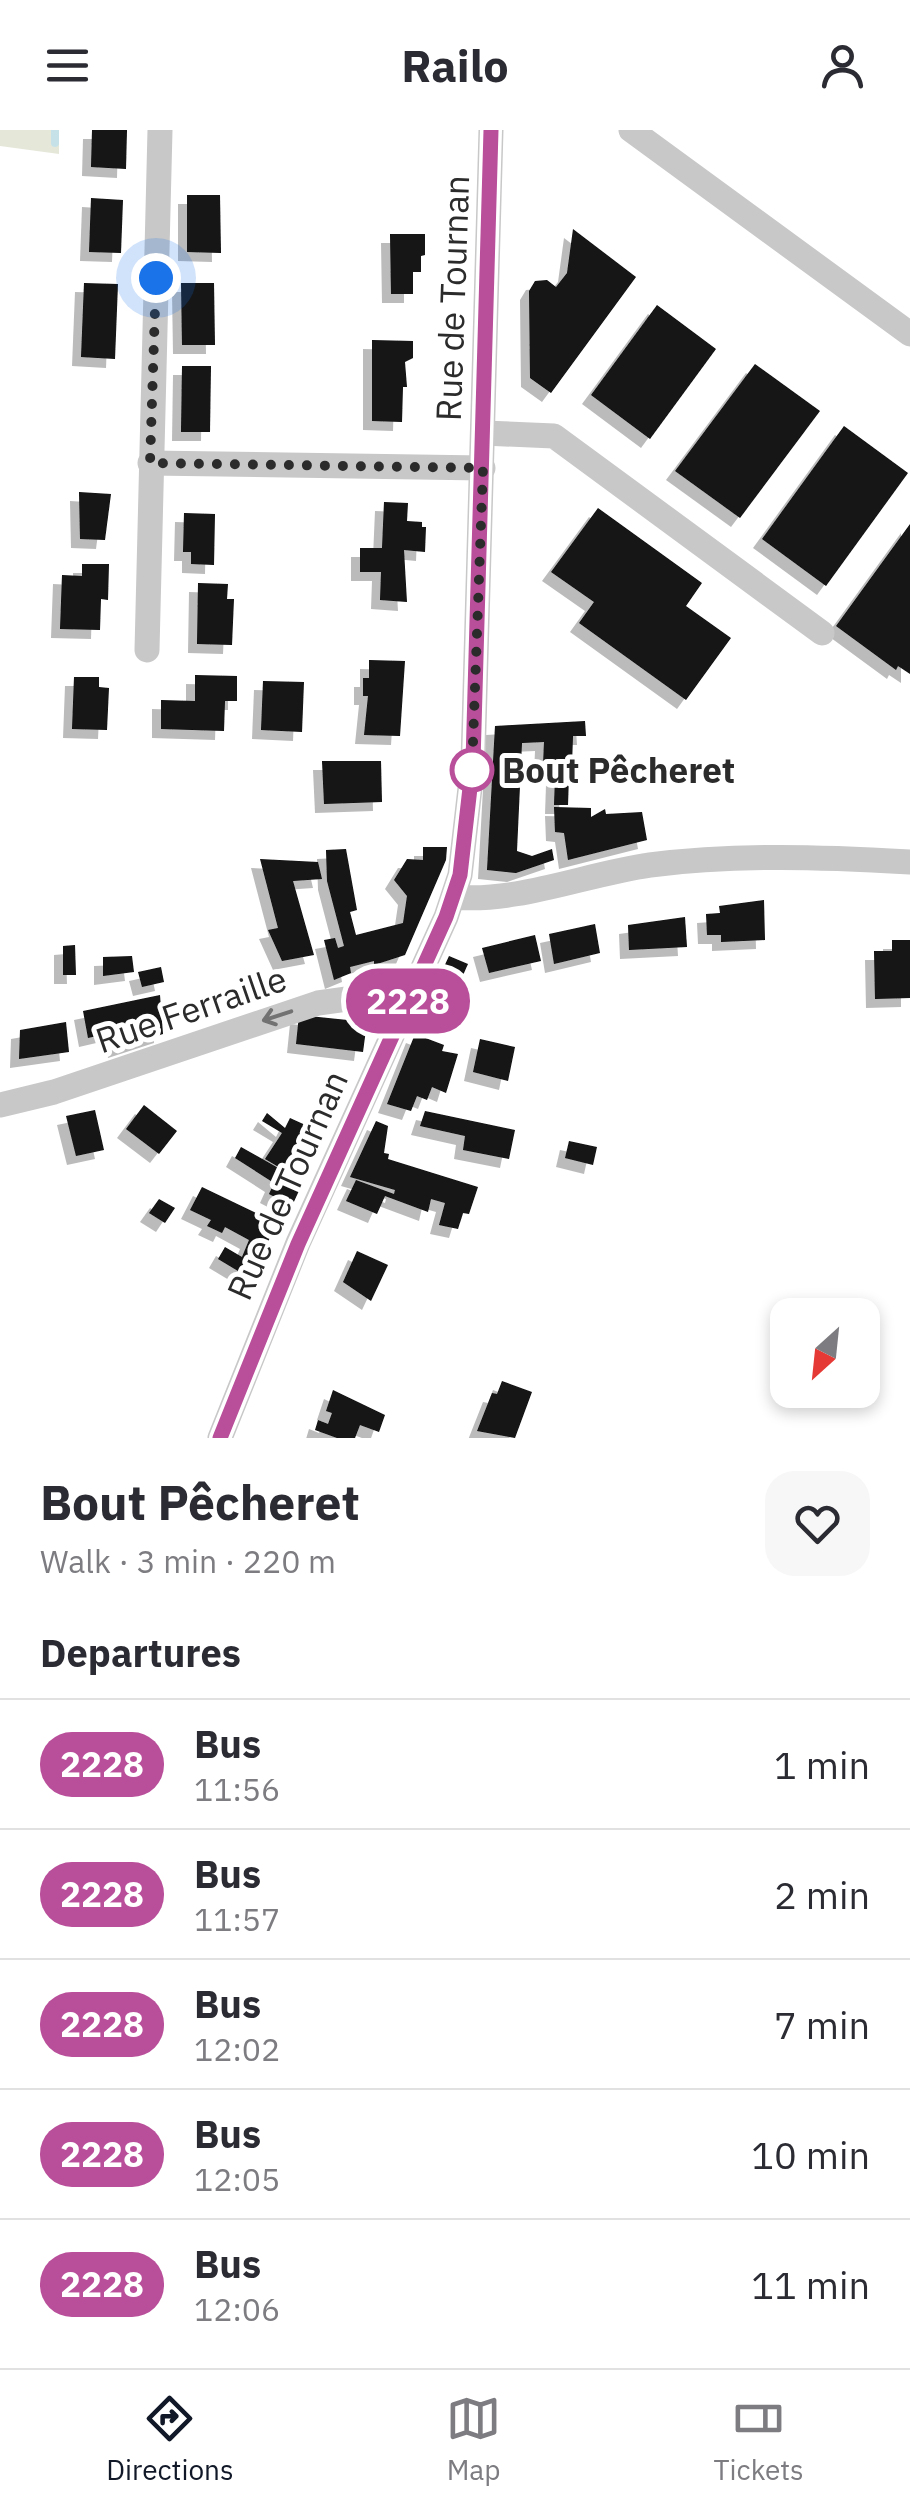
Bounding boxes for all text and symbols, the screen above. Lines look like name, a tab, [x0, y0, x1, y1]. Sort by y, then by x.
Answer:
text: Railo	[401, 36, 509, 94]
icon: menu	[40, 38, 95, 93]
icon: person	[815, 38, 870, 93]
street label: Rue de Tournan	[425, 174, 479, 422]
your location	[131, 253, 181, 303]
place label: Bout Pêcheret	[502, 747, 735, 793]
marker: Bout Pêcheret	[451, 749, 493, 791]
street label: Rue Ferraille	[90, 955, 292, 1063]
line badge: 2228	[338, 968, 478, 1034]
text: 2228	[366, 978, 450, 1024]
one-way arrow	[262, 1009, 293, 1027]
street label: Rue de Tournan	[216, 1063, 358, 1307]
north arrow	[770, 1298, 880, 1408]
map controls	[770, 1298, 880, 1408]
text: Bout Pêcheret	[40, 1471, 360, 1533]
button: heart	[765, 1471, 870, 1576]
text: Walk · 3 min · 220 m	[40, 1540, 336, 1582]
text: Departures	[40, 1628, 241, 1677]
text: Bus	[194, 1719, 261, 1768]
text: 1 min	[774, 1740, 870, 1789]
text: 2228	[60, 1741, 144, 1787]
text: 11:56	[194, 1768, 280, 1810]
text: Bus	[194, 1849, 261, 1898]
text: 2 min	[774, 1870, 870, 1919]
text: 2228	[60, 1871, 144, 1917]
text: 11:57	[194, 1898, 280, 1940]
text: Bus	[194, 1979, 261, 2028]
text: 7 min	[774, 2000, 870, 2049]
text: 2228	[60, 2001, 144, 2047]
text: 12:02	[194, 2028, 280, 2070]
text: Bus	[194, 2109, 261, 2158]
text: 10 min	[751, 2130, 870, 2179]
text: 2228	[60, 2131, 144, 2177]
text: 12:05	[194, 2158, 280, 2200]
text: Bus	[194, 2239, 261, 2288]
text: 11 min	[751, 2260, 870, 2309]
text: 2228	[60, 2261, 144, 2307]
text: 12:06	[194, 2288, 280, 2330]
tab: Directions	[106, 2391, 234, 2488]
tab: Map	[446, 2391, 501, 2488]
tab: Tickets	[714, 2391, 804, 2488]

